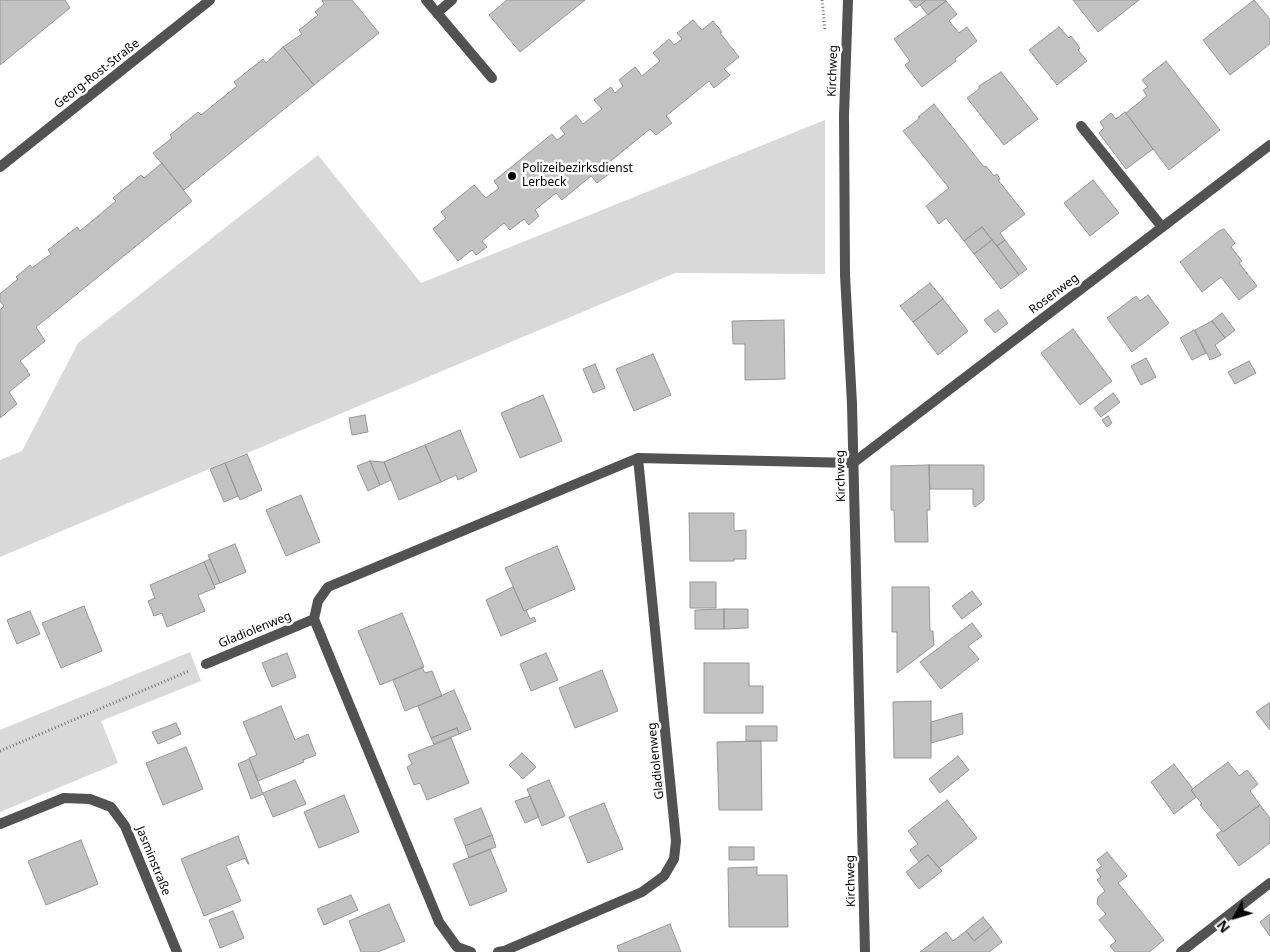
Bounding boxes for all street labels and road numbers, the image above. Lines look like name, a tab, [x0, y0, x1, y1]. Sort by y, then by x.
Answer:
street label: Georg-Rost-Straße	[52, 36, 142, 112]
street label: Kirchweg	[825, 45, 841, 97]
street label: Rosenweg	[1026, 271, 1082, 317]
street label: Kirchweg	[833, 450, 849, 502]
street label: Gladiolenweg	[217, 609, 293, 651]
street label: Gladiolenweg	[645, 722, 667, 800]
street label: Jasminstraße	[133, 824, 173, 898]
street label: Kirchweg	[843, 855, 859, 907]

